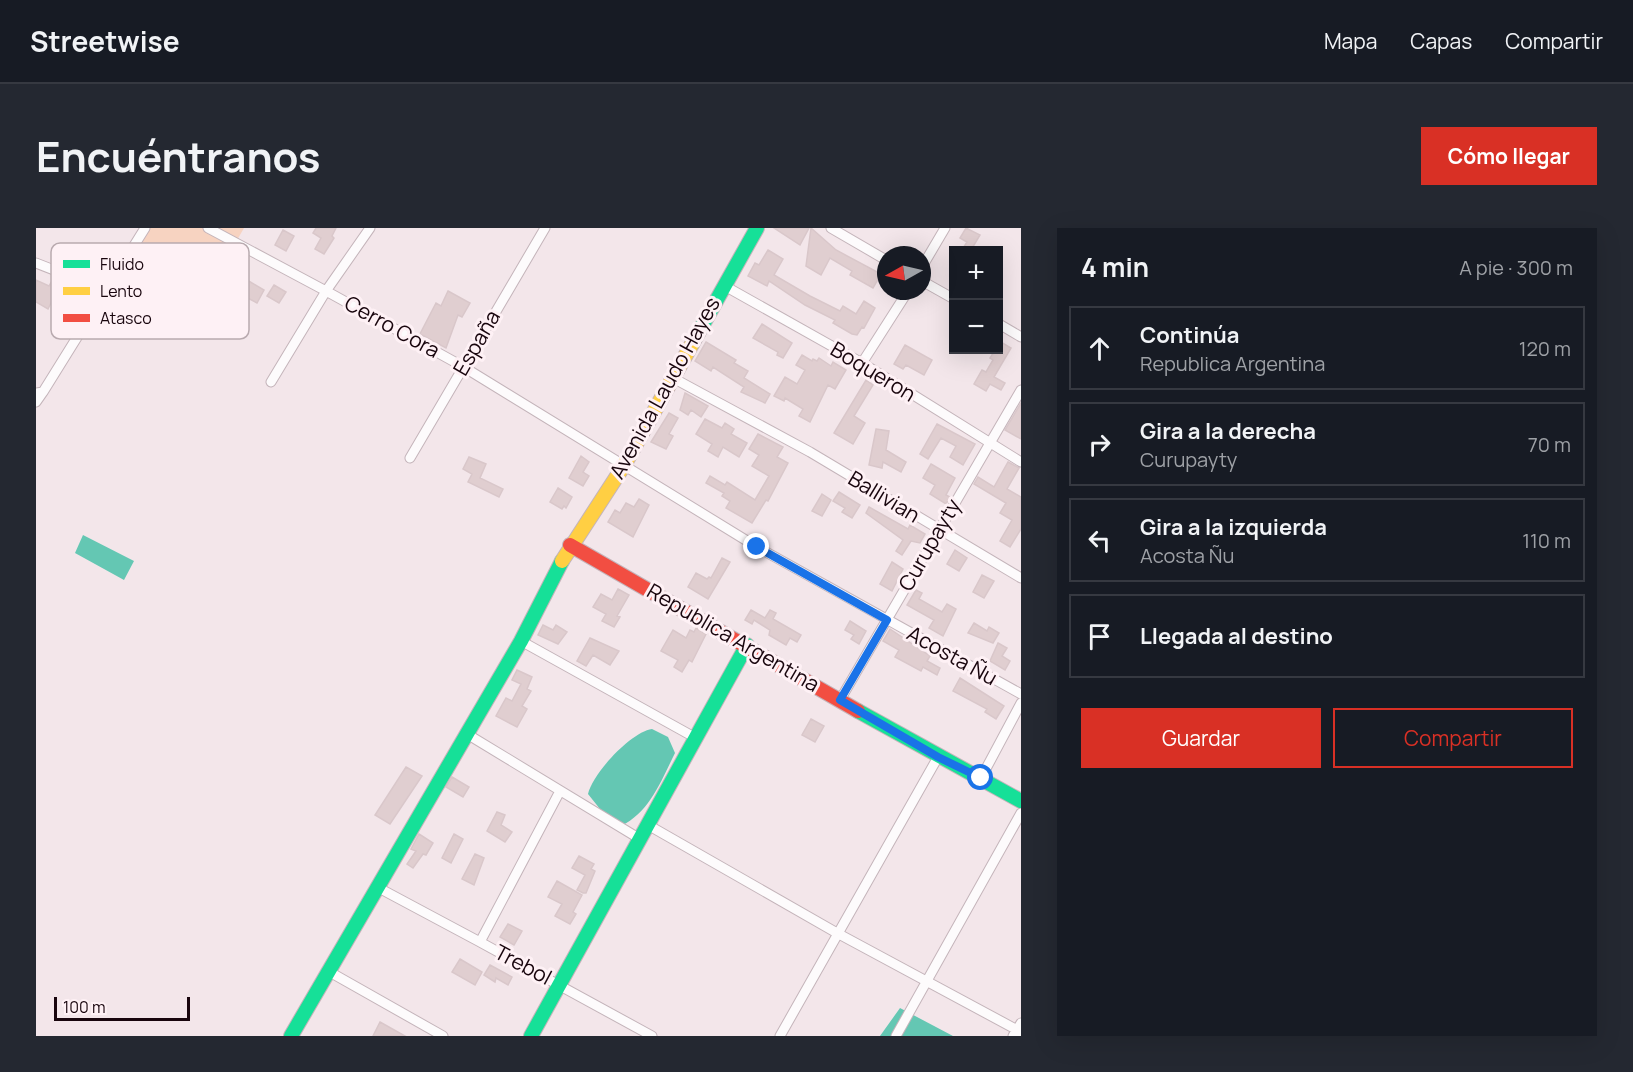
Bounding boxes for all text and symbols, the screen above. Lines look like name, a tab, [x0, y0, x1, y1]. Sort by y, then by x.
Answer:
text: Streetwise	[30, 22, 180, 60]
text: Mapa	[1324, 27, 1377, 55]
text: Capas	[1410, 27, 1472, 55]
text: Compartir	[1505, 27, 1603, 55]
text: Encuéntranos	[36, 127, 321, 185]
button: Cómo llegar	[1421, 127, 1597, 185]
legend	[51, 243, 249, 339]
north arrow	[877, 246, 931, 300]
map controls	[949, 246, 1003, 354]
button: +	[949, 246, 1003, 300]
text: 4 min	[1081, 249, 1149, 285]
text: Fluido	[100, 253, 144, 275]
text: A pie · 300 m	[1459, 254, 1573, 281]
text: Lento	[100, 280, 142, 302]
street label: Cerro Cora	[340, 288, 445, 364]
street label: Avenida Laudo Hayes	[603, 292, 726, 483]
button: −	[949, 300, 1003, 354]
street label: España	[446, 305, 506, 380]
text: Atasco	[100, 307, 152, 329]
text: Continúa	[1140, 320, 1240, 350]
icon: ahead	[1083, 332, 1116, 365]
street label: Boqueron	[826, 335, 921, 408]
text: 120 m	[1519, 335, 1571, 362]
text: Republica Argentina	[1140, 350, 1325, 377]
text: Gira a la derecha	[1140, 416, 1316, 446]
icon: right	[1083, 428, 1116, 461]
text: 70 m	[1528, 431, 1571, 458]
text: Curupayty	[1140, 446, 1237, 473]
street label: Ballivian	[843, 464, 926, 528]
street label: Curupayty	[891, 493, 967, 596]
text: Gira a la izquierda	[1140, 512, 1327, 542]
icon: left	[1083, 524, 1116, 557]
text: 110 m	[1522, 527, 1571, 554]
route end	[743, 533, 769, 559]
text: Acosta Ñu	[1140, 542, 1234, 569]
street label: Republica Argentina	[642, 576, 825, 698]
street label: Acosta Ñu	[902, 619, 1003, 691]
icon: arrive	[1083, 620, 1116, 653]
text: Llegada al destino	[1140, 621, 1333, 651]
button: Guardar	[1081, 708, 1321, 768]
button: Compartir	[1333, 708, 1573, 768]
route start	[967, 764, 993, 790]
street label: Trebol	[490, 937, 557, 991]
scale bar	[54, 994, 190, 1022]
text: 100 m	[63, 996, 106, 1018]

